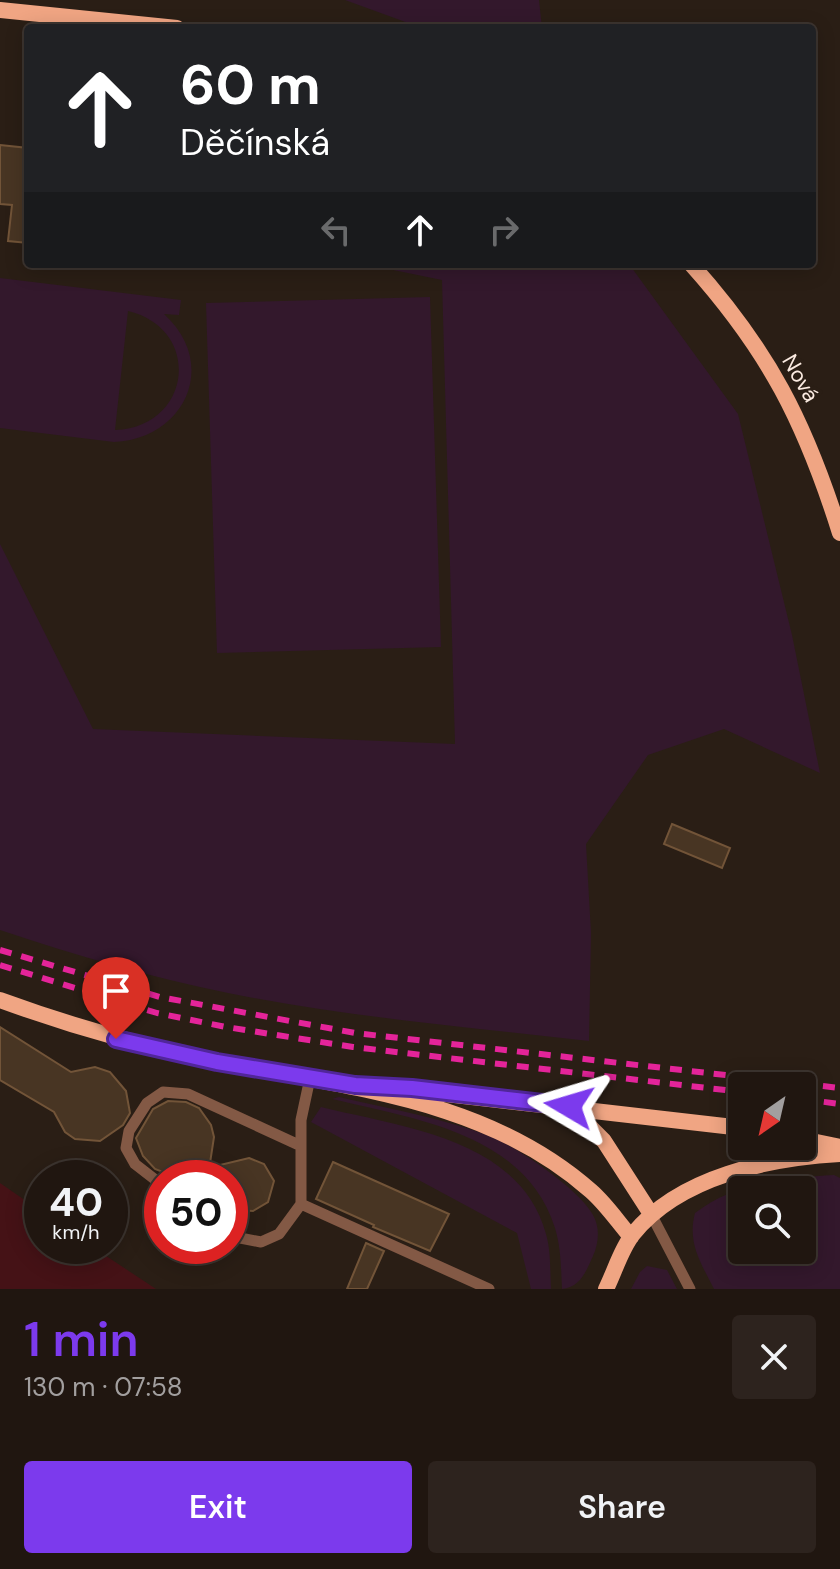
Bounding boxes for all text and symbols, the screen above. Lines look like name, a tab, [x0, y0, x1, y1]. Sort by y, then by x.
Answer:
text: 60 m	[180, 48, 321, 121]
icon: ahead	[48, 56, 152, 160]
text: Děčínská	[180, 119, 330, 166]
icon: left	[314, 208, 358, 252]
icon: ahead	[398, 208, 442, 252]
icon: right	[482, 208, 526, 252]
street label: Nová	[775, 349, 826, 407]
pin	[82, 957, 150, 1039]
icon: arrive	[94, 969, 138, 1013]
position arrow	[527, 1064, 611, 1148]
north arrow	[728, 1072, 816, 1160]
map controls	[728, 1072, 816, 1264]
speed limit sign: 50	[144, 1160, 248, 1264]
text: 40	[49, 1176, 103, 1228]
button: search	[728, 1176, 816, 1264]
text: km/h	[52, 1219, 100, 1245]
text: 1 min	[24, 1308, 139, 1371]
button: close	[732, 1315, 816, 1399]
text: 130 m · 07:58	[24, 1370, 183, 1404]
button: Exit	[24, 1461, 412, 1553]
button: Share	[428, 1461, 816, 1553]

